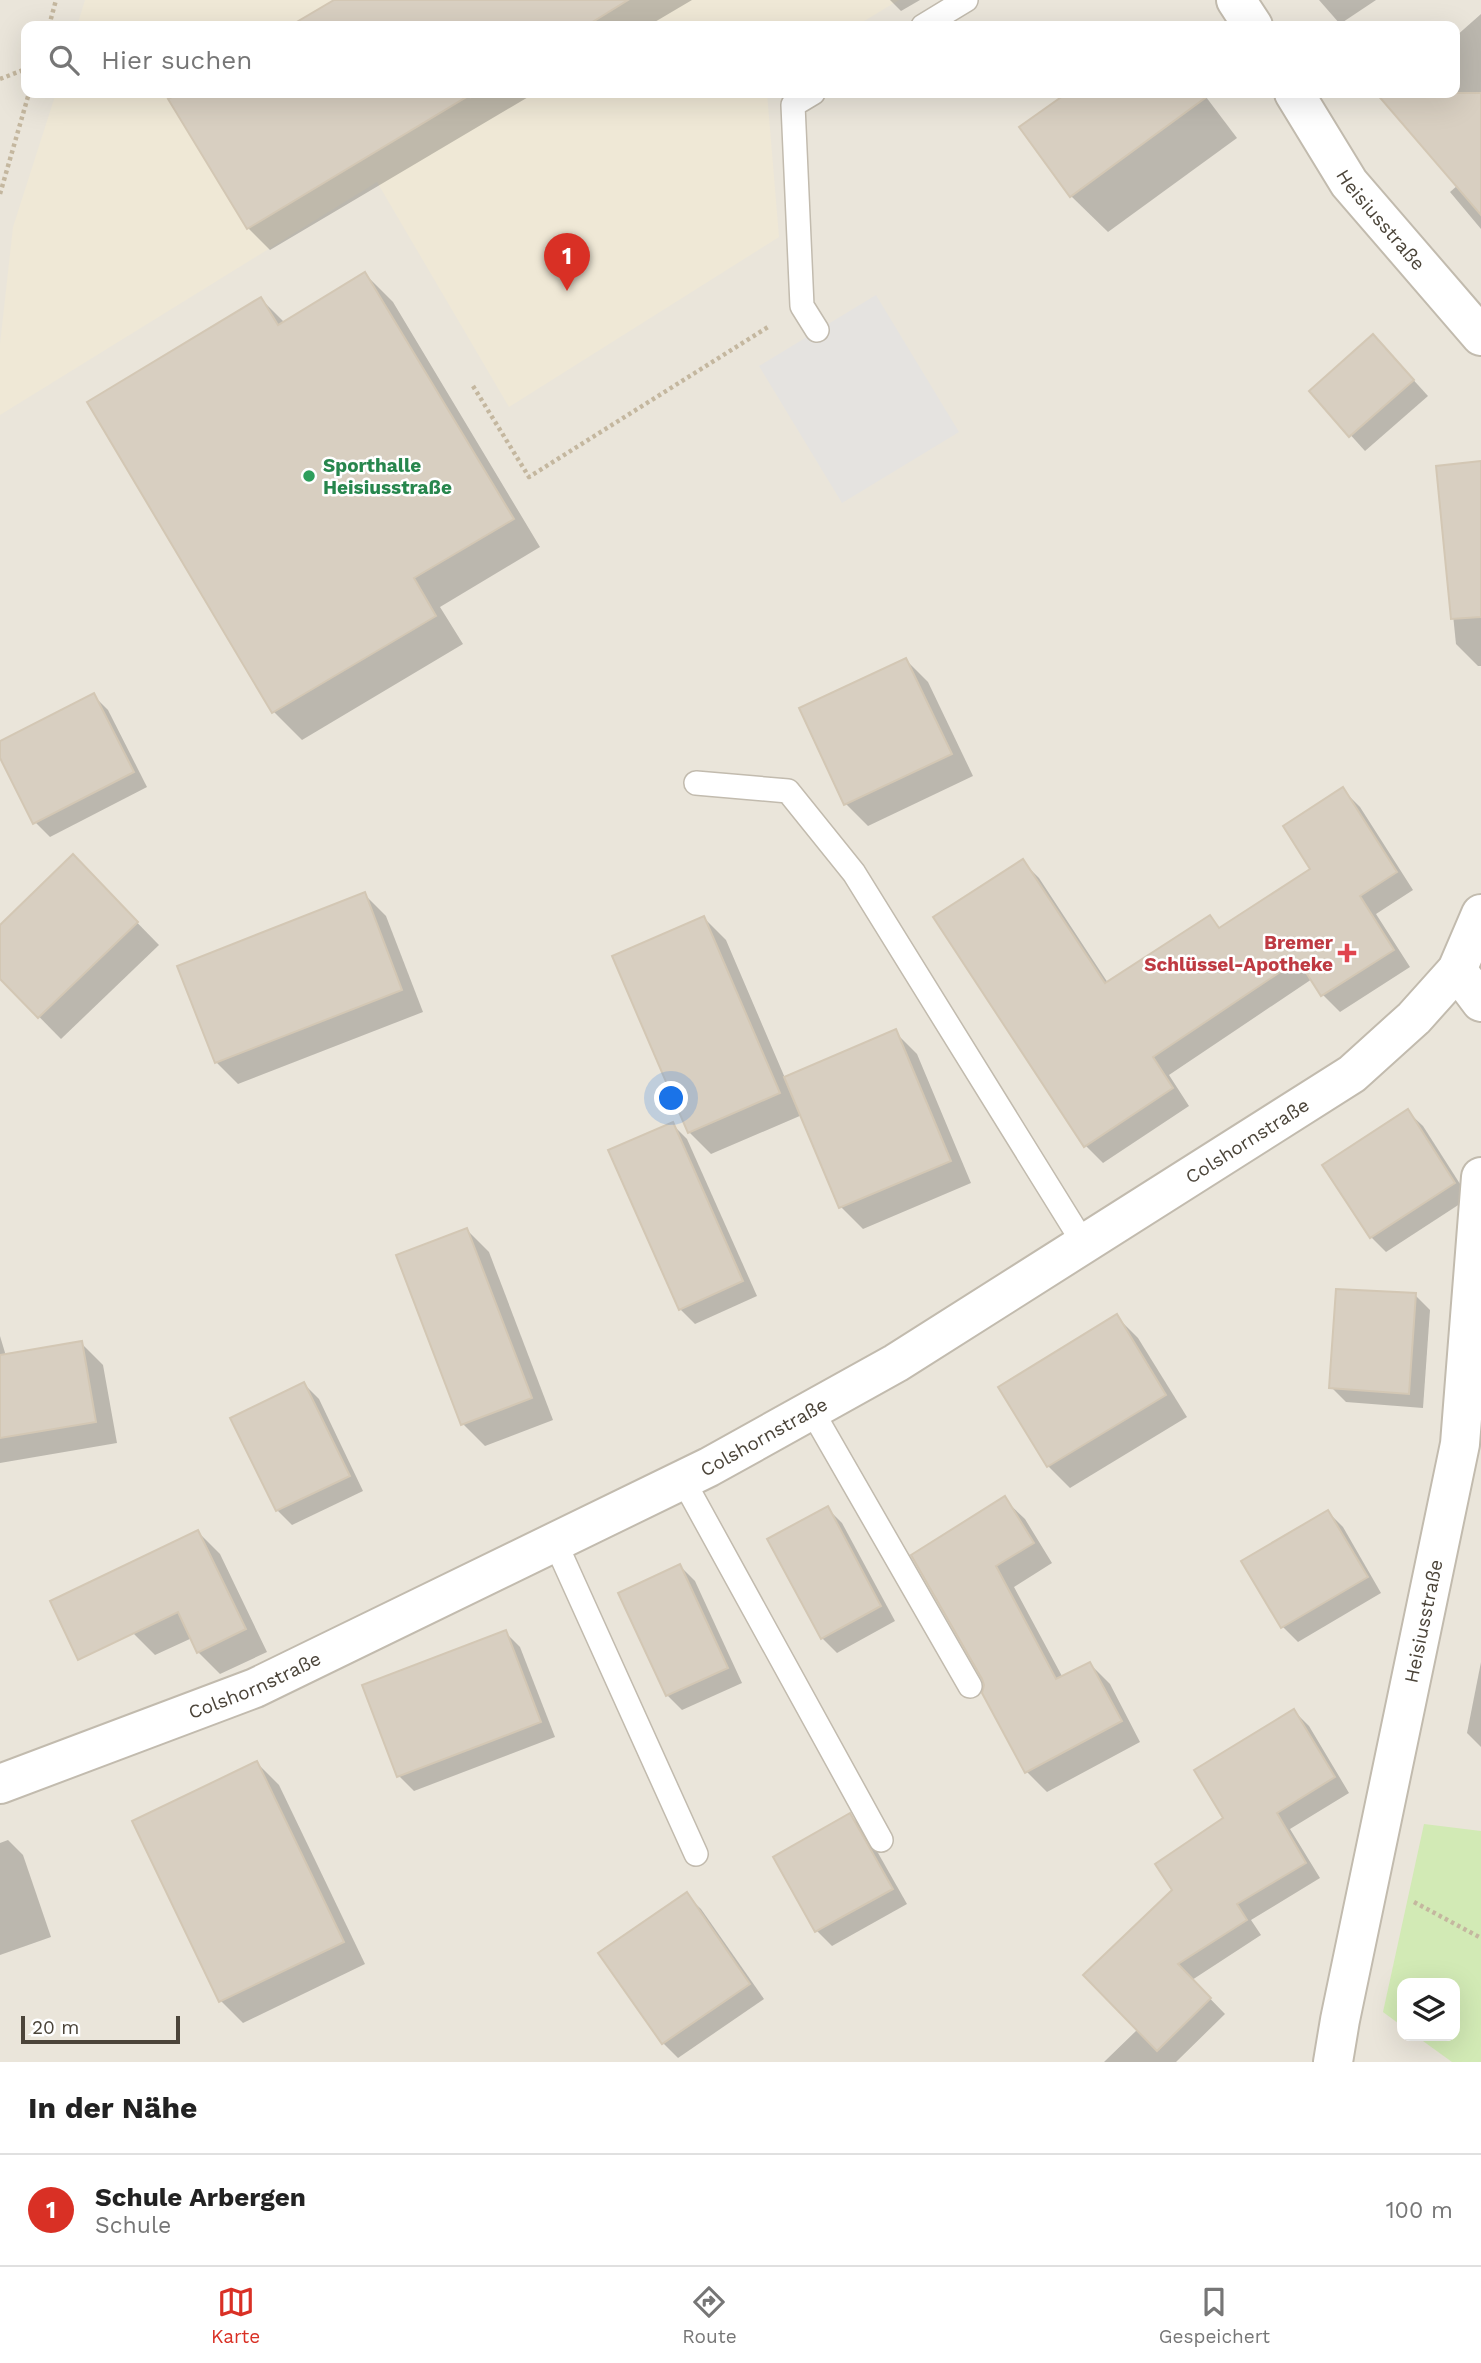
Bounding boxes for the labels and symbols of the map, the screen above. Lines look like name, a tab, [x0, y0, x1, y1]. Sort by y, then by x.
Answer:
street label: Heisiusstraße	[1331, 165, 1430, 275]
pin: 1	[544, 233, 590, 291]
place label: Sporthalle Heisiusstraße	[323, 454, 452, 499]
marker: Sporthalle Heisiusstraße	[301, 468, 317, 484]
place label: Bremer Schlüssel-Apotheke	[1144, 931, 1334, 976]
marker: Bremer Schlüssel-Apotheke	[1339, 945, 1355, 961]
your location	[654, 1081, 688, 1115]
street label: Colshornstraße	[1181, 1093, 1313, 1189]
street label: Colshornstraße	[697, 1392, 832, 1481]
street label: Heisiusstraße	[1400, 1557, 1448, 1685]
street label: Colshornstraße	[185, 1647, 325, 1724]
scale bar	[21, 2013, 180, 2045]

